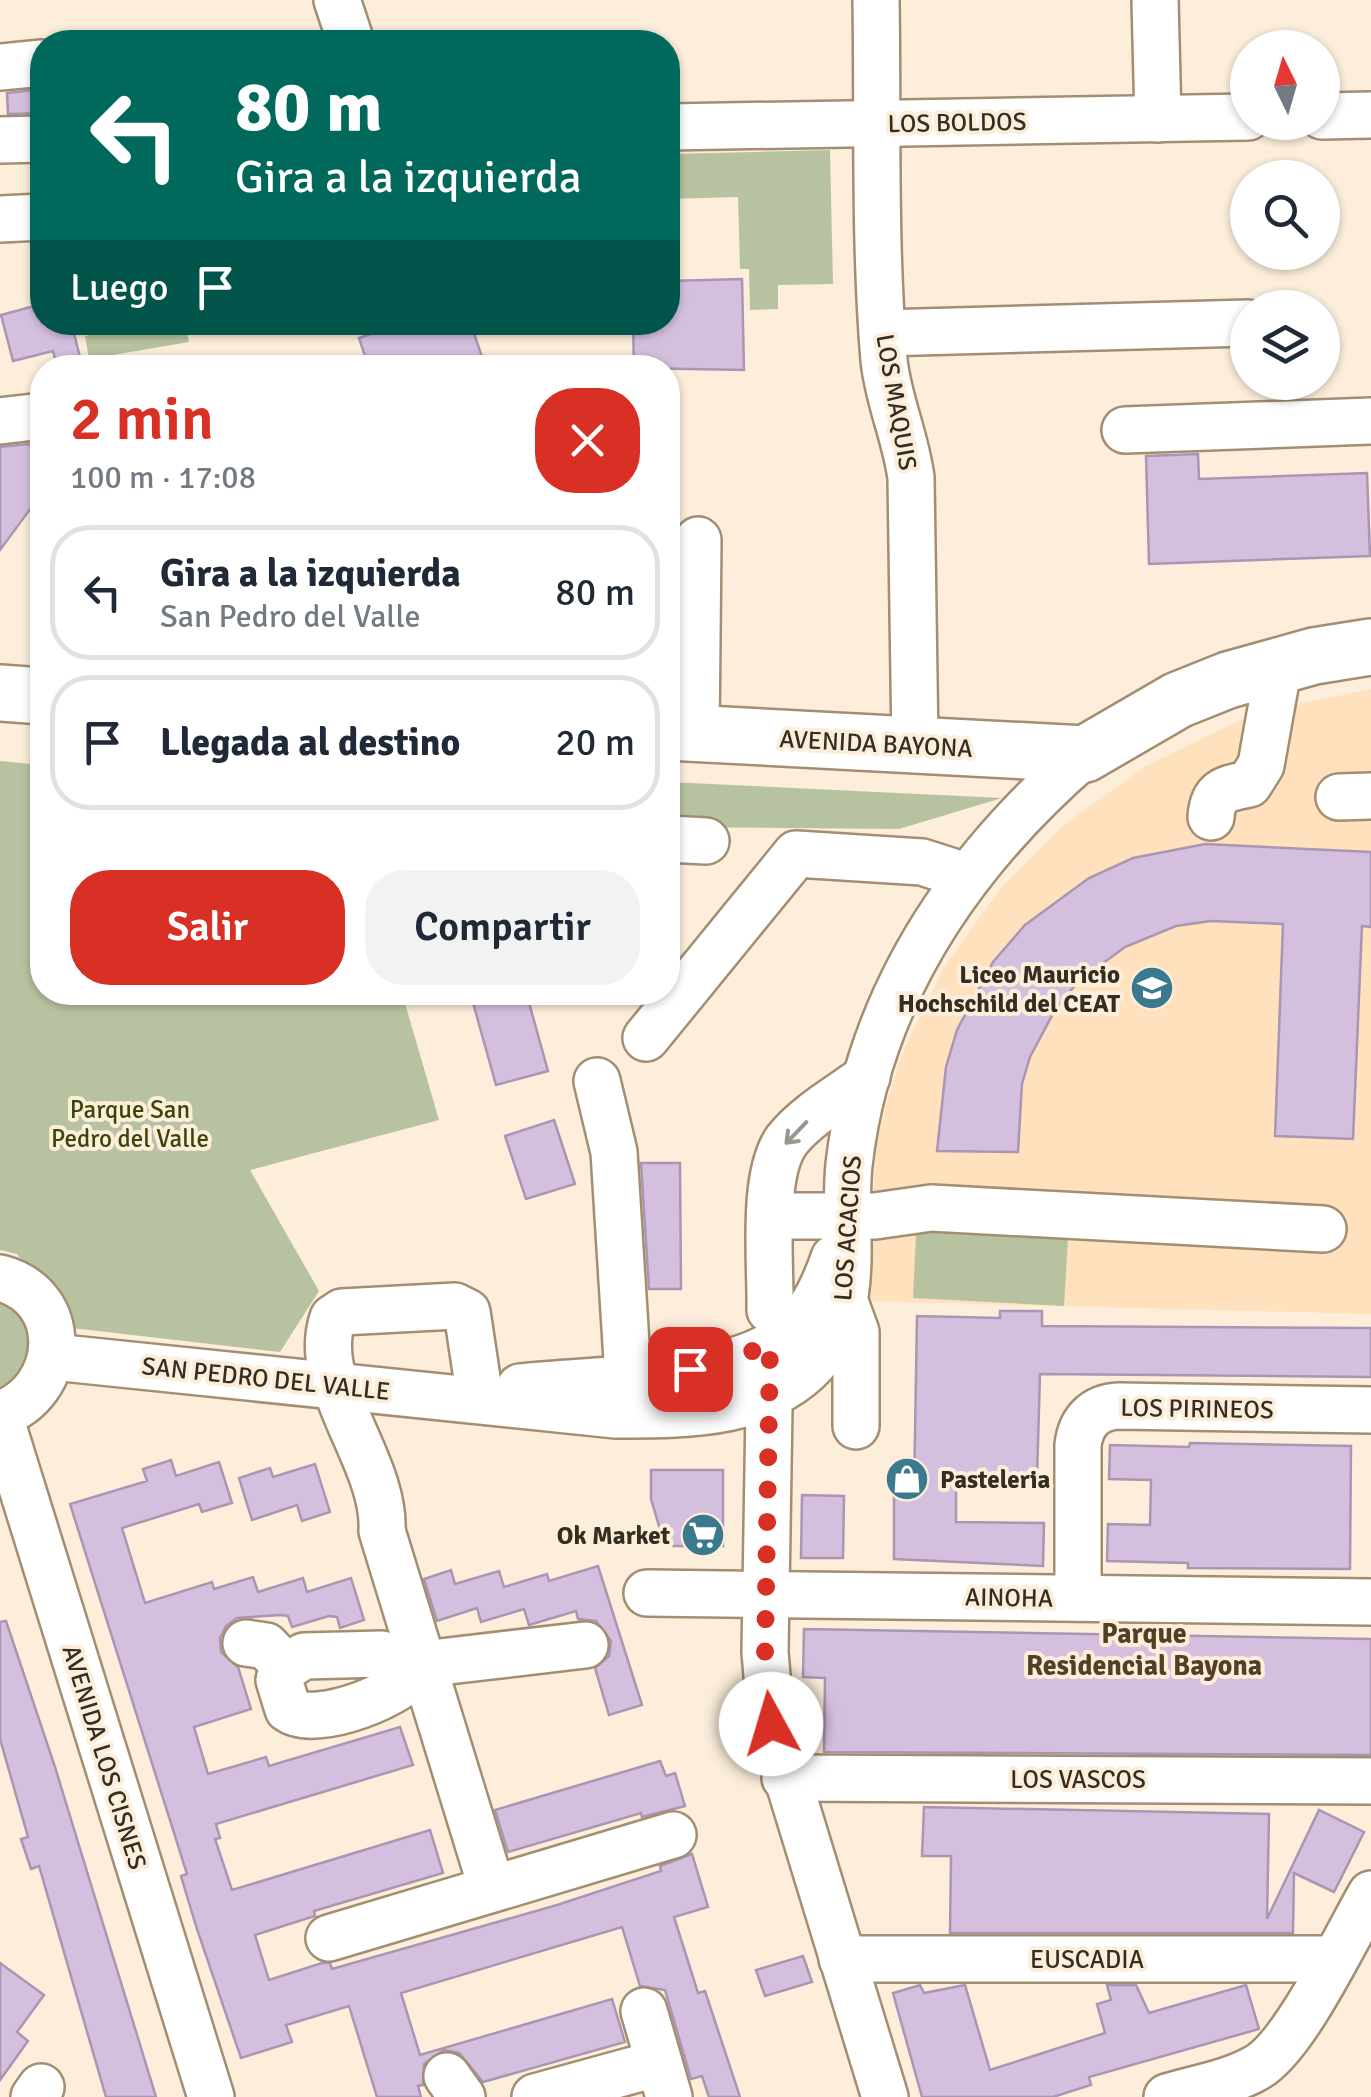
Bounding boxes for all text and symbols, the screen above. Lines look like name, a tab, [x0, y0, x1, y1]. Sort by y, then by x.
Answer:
north arrow	[1230, 30, 1340, 140]
map controls	[1230, 30, 1340, 400]
text: 80 m	[235, 64, 383, 150]
icon: left	[70, 70, 200, 200]
street label: LOS BOLDOS	[887, 106, 1027, 139]
text: Gira a la izquierda	[235, 150, 582, 205]
button: search	[1230, 160, 1340, 270]
icon: arrive	[188, 260, 243, 315]
text: Luego	[70, 264, 168, 311]
button: layers	[1230, 290, 1340, 400]
street label: LOS MAQUIS	[869, 332, 924, 473]
text: 2 min	[70, 383, 214, 457]
button: close	[535, 388, 640, 493]
text: 100 m · 17:08	[70, 458, 256, 497]
text: Gira a la izquierda	[160, 550, 461, 597]
icon: left	[75, 565, 130, 620]
text: 80 m	[555, 569, 635, 616]
text: San Pedro del Valle	[160, 597, 421, 636]
icon: arrive	[75, 715, 130, 770]
text: Llegada al destino	[160, 719, 460, 766]
text: 20 m	[555, 719, 635, 766]
street label: AVENIDA BAYONA	[779, 723, 973, 764]
button: Salir	[70, 870, 345, 985]
button: Compartir	[365, 870, 640, 985]
place label: Liceo Mauricio Hochschild del CEAT	[898, 959, 1120, 1019]
school or university icon: Liceo Mauricio Hochschild del CEAT	[1129, 965, 1175, 1011]
park label: Parque San Pedro del Valle	[51, 1094, 209, 1154]
one-way arrow	[784, 1120, 809, 1145]
street label: LOS ACACIOS	[827, 1154, 868, 1302]
pin	[648, 1327, 733, 1412]
icon: arrive	[663, 1342, 718, 1397]
street label: SAN PEDRO DEL VALLE	[140, 1350, 392, 1407]
street label: LOS PIRINEOS	[1120, 1392, 1274, 1425]
shop icon: Pasteleria	[884, 1456, 930, 1502]
place label: Pasteleria	[940, 1464, 1051, 1495]
supermarket icon: Ok Market	[680, 1512, 726, 1558]
place label: Ok Market	[557, 1520, 670, 1551]
street label: AINOHA	[965, 1581, 1053, 1614]
district label: Parque Residencial Bayona	[1026, 1617, 1262, 1683]
street label: AVENIDA LOS CISNES	[56, 1641, 153, 1873]
position arrow	[719, 1672, 823, 1776]
street label: LOS VASCOS	[1010, 1764, 1146, 1795]
street label: EUSCADIA	[1030, 1944, 1144, 1975]

